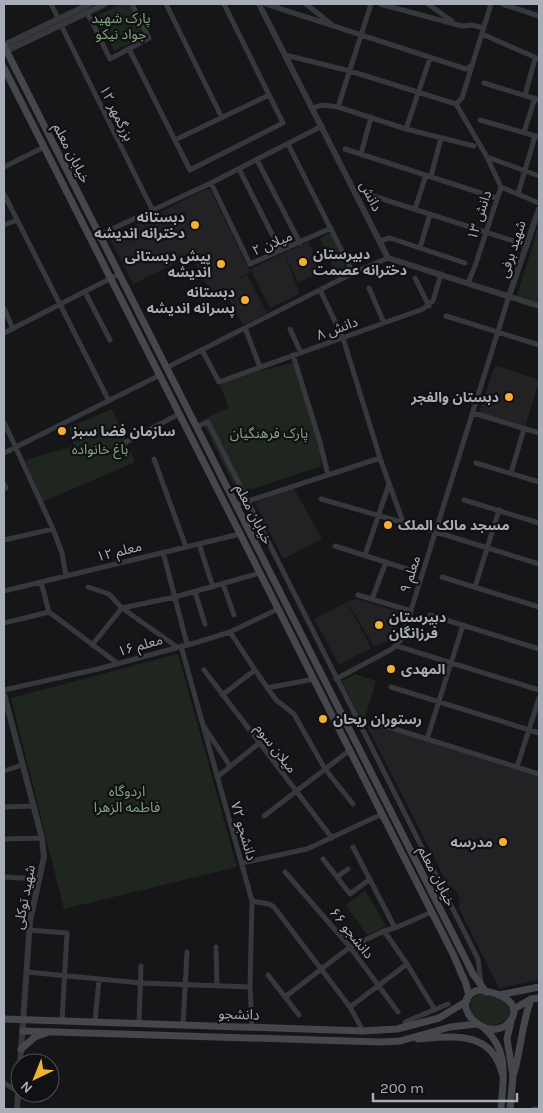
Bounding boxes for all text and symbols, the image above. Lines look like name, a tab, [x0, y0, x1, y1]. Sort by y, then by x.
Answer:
park label: پارک شهید جواد نیکو	[91, 10, 151, 43]
street label: بزرگمهر ۱۲	[96, 83, 137, 144]
street label: خیابان معلم	[47, 120, 94, 187]
street label: دانش	[356, 178, 385, 214]
street label: دانش ۱۳	[464, 188, 496, 242]
place label: دبستانه دخترانه اندیشه	[94, 209, 185, 242]
street label: شهید برفی	[495, 218, 530, 280]
marker: دبستانه دخترانه اندیشه	[189, 219, 201, 231]
street label: میلان ۲	[250, 227, 295, 259]
place label: دبیرستان دخترانه عصمت	[313, 246, 407, 279]
place label: پیش دبستانی اندیشه	[125, 248, 211, 281]
marker: دبیرستان دخترانه عصمت	[297, 256, 309, 268]
marker: پیش دبستانی اندیشه	[215, 258, 227, 270]
place label: دبستانه پسرانه اندیشه	[147, 284, 235, 318]
marker: دبستانه پسرانه اندیشه	[239, 294, 251, 306]
street label: دانش ۸	[314, 313, 361, 344]
place label: دبستان والفجر	[410, 389, 499, 406]
marker: دبستان والفجر	[503, 391, 515, 403]
place label: سازمان فضا سبز	[71, 423, 176, 440]
marker: سازمان فضا سبز	[56, 425, 68, 437]
park label: پارک فرهنگیان	[230, 425, 308, 443]
park label: باغ خانواده	[72, 441, 129, 460]
street label: خیابان معلم	[229, 481, 276, 548]
place label: مسجد مالک الملک	[398, 517, 510, 534]
marker: مسجد مالک الملک	[382, 519, 394, 531]
street label: معلم ۱۲	[95, 538, 144, 567]
street label: معلم ۹	[397, 553, 426, 595]
place label: دبیرستان فرزانگان	[389, 609, 446, 642]
marker: دبیرستان فرزانگان	[373, 619, 385, 631]
street label: معلم ۱۶	[116, 631, 165, 662]
place label: المهدی	[401, 661, 445, 678]
marker: المهدی	[385, 663, 397, 675]
place label: رستوران ریحان	[333, 711, 422, 728]
marker: رستوران ریحان	[317, 713, 329, 725]
street label: میلان سوم	[249, 720, 300, 778]
park label: اردوگاه فاطمه الزهرا	[94, 783, 160, 816]
street label: دانشجو ۷۲	[227, 800, 260, 863]
place label: مدرسه	[450, 834, 493, 851]
marker: مدرسه	[497, 836, 509, 848]
street label: خیابان معلم	[412, 843, 459, 910]
street label: شهید توکلی	[10, 863, 39, 931]
street label: دانشجو ۶۶	[326, 904, 377, 962]
street label: دانشجو	[218, 1005, 260, 1024]
north arrow	[10, 1053, 60, 1103]
scale bar	[373, 1070, 517, 1102]
text: N	[17, 1077, 36, 1097]
text: 200 m	[380, 1079, 424, 1097]

